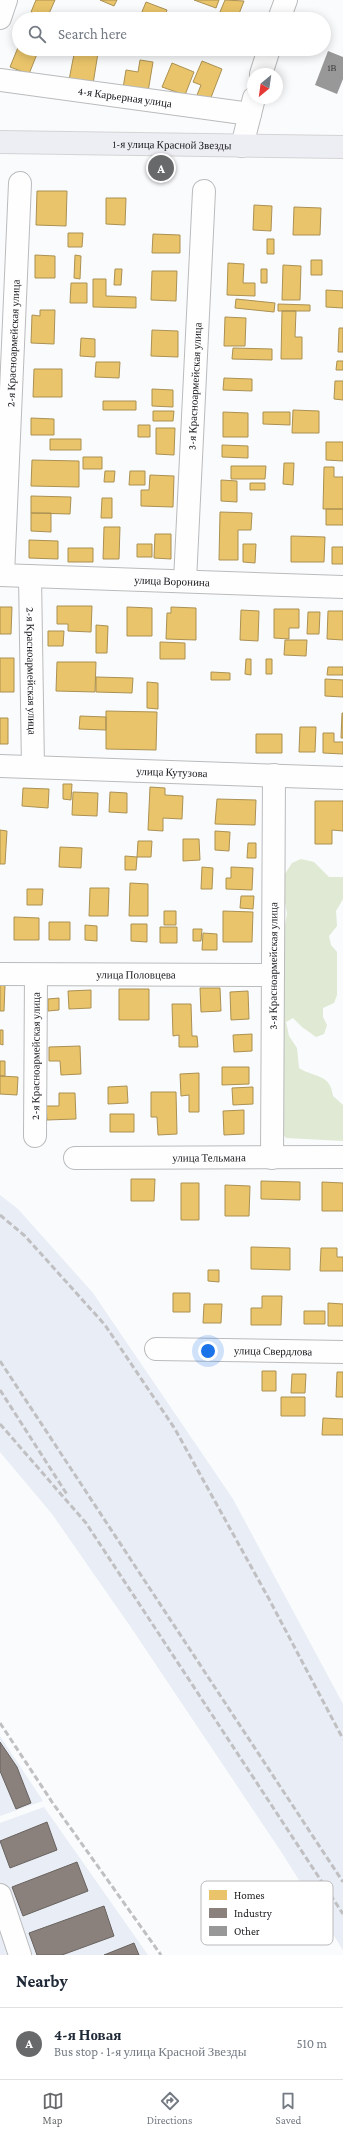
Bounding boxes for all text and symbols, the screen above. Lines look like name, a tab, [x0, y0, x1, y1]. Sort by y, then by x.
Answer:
search box	[12, 12, 331, 56]
icon: search	[26, 23, 48, 45]
text: Search here	[58, 26, 127, 42]
house number: 1В	[328, 63, 337, 73]
north arrow	[247, 68, 283, 104]
street label: 4-я Карьерная улица	[77, 85, 173, 109]
street label: 1-я улица Красной Звезды	[112, 138, 232, 151]
pin: A	[148, 153, 174, 183]
street label: 2-я Красноармейская улица	[4, 279, 22, 407]
street label: 3-я Красноармейская улица	[185, 322, 204, 450]
street label: улица Воронина	[134, 574, 210, 588]
street label: 2-я Красноармейская улица	[24, 607, 38, 735]
street label: улица Кутузова	[136, 765, 208, 779]
street label: 3-я Красноармейская улица	[267, 902, 279, 1030]
street label: улица Половцева	[96, 968, 176, 981]
street label: 2-я Красноармейская улица	[29, 992, 42, 1120]
street label: улица Тельмана	[172, 1151, 246, 1164]
your location	[198, 1341, 218, 1361]
street label: улица Свердлова	[234, 1344, 312, 1358]
legend	[201, 1881, 333, 1945]
text: Homes	[234, 1889, 265, 1901]
text: Industry	[234, 1907, 273, 1920]
text: Other	[234, 1925, 260, 1937]
text: Nearby	[16, 1972, 68, 1991]
text: 4-я Новая	[54, 2027, 121, 2043]
text: A	[25, 2036, 33, 2051]
text: 510 m	[296, 2036, 327, 2051]
text: Bus stop · 1-я улица Красной Звезды	[54, 2044, 246, 2059]
tab: Map	[42, 2090, 64, 2126]
tab: Directions	[147, 2090, 192, 2126]
tab: Saved	[276, 2090, 301, 2126]

